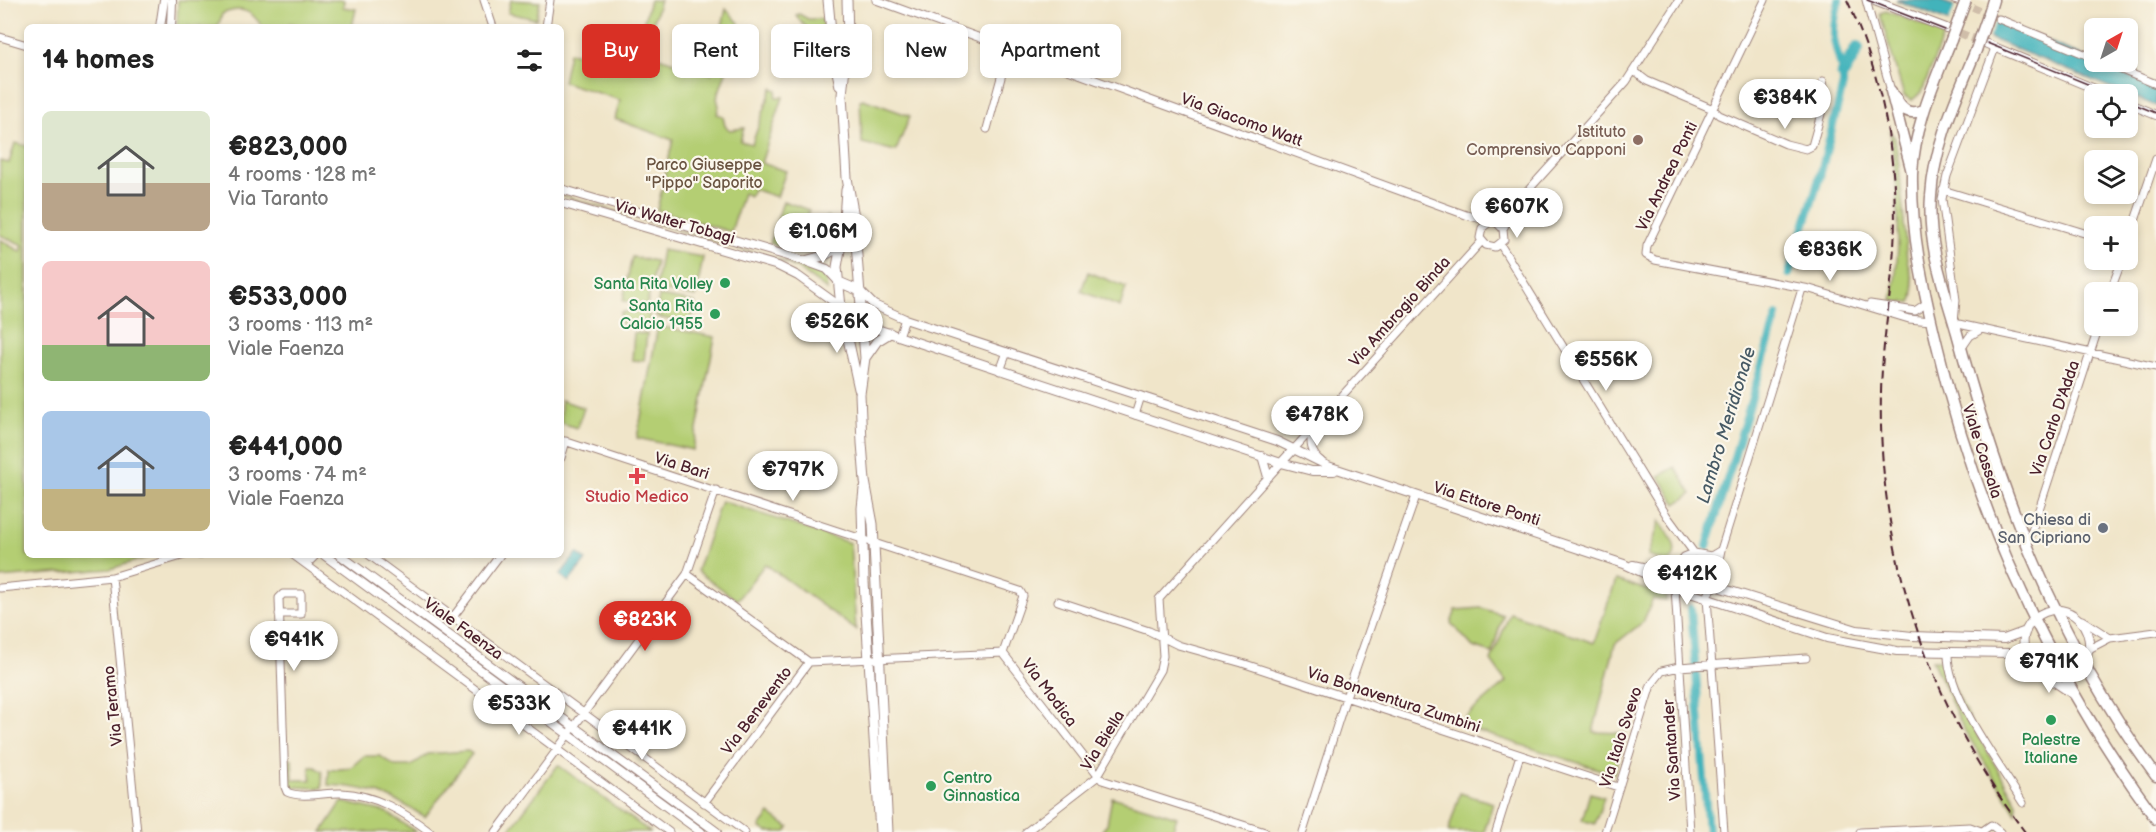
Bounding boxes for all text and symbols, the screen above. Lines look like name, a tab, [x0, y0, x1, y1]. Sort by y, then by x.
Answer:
north arrow	[2084, 18, 2138, 72]
map controls	[2084, 18, 2138, 336]
chip: Buy	[582, 24, 660, 78]
chip: Rent	[672, 24, 759, 78]
chip: Filters	[771, 24, 872, 78]
chip: New	[884, 24, 968, 78]
chip: Apartment	[980, 24, 1121, 78]
icon: filters	[513, 44, 546, 77]
text: 14 homes	[42, 45, 154, 76]
pin: €384K	[1743, 79, 1827, 130]
button: locate	[2084, 84, 2138, 138]
text: €384K	[1753, 86, 1817, 110]
street label: Via Giacomo Watt	[1178, 90, 1305, 151]
street label: Via Andrea Ponti	[1633, 119, 1702, 235]
place label: Istituto Comprensivo Capponi	[1466, 123, 1626, 160]
text: €823,000	[228, 132, 348, 163]
marker: Istituto Comprensivo Capponi	[1631, 133, 1645, 147]
icon: home	[90, 135, 162, 207]
button: layers	[2084, 150, 2138, 204]
park label: Parco Giuseppe "Pippo" Saporito	[645, 156, 763, 193]
text: 4 rooms · 128 m²	[228, 163, 376, 187]
text: Via Taranto	[228, 187, 329, 211]
pin: €607K	[1475, 188, 1559, 239]
text: €607K	[1485, 195, 1549, 219]
street label: Via Walter Tobagi	[612, 196, 737, 249]
pin: €1.06M	[774, 213, 872, 264]
button: +	[2084, 216, 2138, 270]
text: €1.06M	[788, 220, 858, 244]
pin: €836K	[1788, 231, 1872, 282]
text: €836K	[1798, 238, 1862, 262]
street label: Via Ambrogio Binda	[1346, 253, 1455, 371]
place label: Santa Rita Volley	[594, 275, 714, 294]
marker: Santa Rita Volley	[718, 276, 732, 290]
text: €533,000	[228, 282, 347, 313]
button: −	[2084, 282, 2138, 336]
icon: home	[90, 285, 162, 357]
place label: Santa Rita Calcio 1955	[620, 297, 703, 334]
pin: €526K	[795, 303, 879, 354]
marker: Santa Rita Calcio 1955	[708, 307, 722, 321]
text: €526K	[805, 310, 869, 334]
text: 3 rooms · 113 m²	[228, 313, 373, 337]
text: Viale Faenza	[228, 337, 344, 361]
pin: €556K	[1564, 341, 1648, 392]
water label: Lambro Meridionale	[1693, 344, 1760, 506]
text: €556K	[1574, 348, 1638, 372]
street label: Via Carlo D'Adda	[2027, 358, 2084, 479]
pin: €478K	[1275, 396, 1359, 447]
street label: Viale Cassala	[1957, 402, 2006, 501]
text: €478K	[1285, 403, 1349, 427]
text: €441,000	[228, 432, 343, 463]
icon: home	[90, 435, 162, 507]
street label: Via Bari	[652, 449, 711, 484]
pin: €797K	[751, 451, 835, 502]
text: €797K	[762, 458, 824, 482]
text: 3 rooms · 74 m²	[228, 463, 367, 487]
marker: Studio Medico	[628, 467, 646, 485]
street label: Via Ettore Ponti	[1431, 478, 1542, 531]
text: Viale Faenza	[228, 487, 344, 511]
place label: Studio Medico	[585, 488, 689, 507]
place label: Chiesa di San Cipriano	[1998, 511, 2091, 548]
marker: Chiesa di San Cipriano	[2096, 521, 2110, 535]
pin: €412K	[1645, 555, 1729, 606]
text: €412K	[1657, 562, 1717, 586]
street label: Viale Faenza	[420, 594, 506, 664]
pin: €823K	[603, 601, 687, 652]
text: €823K	[613, 608, 677, 632]
pin: €941K	[252, 621, 336, 672]
text: €941K	[264, 628, 324, 652]
pin: €791K	[2007, 643, 2091, 694]
text: €791K	[2019, 650, 2079, 674]
street label: Via Modica	[1017, 655, 1081, 731]
street label: Via Benevento	[718, 663, 797, 759]
street label: Via Bonaventura Zumbini	[1305, 663, 1483, 737]
street label: Via Teramo	[100, 665, 127, 747]
pin: €533K	[477, 685, 561, 736]
street label: Via Italo Svevo	[1596, 685, 1647, 790]
text: €533K	[487, 692, 551, 716]
street label: Via Santander	[1659, 698, 1686, 801]
street label: Via Biella	[1077, 707, 1129, 774]
pin: €441K	[600, 710, 684, 761]
marker: Palestre Italiane	[2044, 713, 2058, 727]
text: €441K	[612, 717, 672, 741]
place label: Palestre Italiane	[2021, 731, 2081, 768]
place label: Centro Ginnastica	[943, 769, 1020, 806]
marker: Centro Ginnastica	[924, 779, 938, 793]

